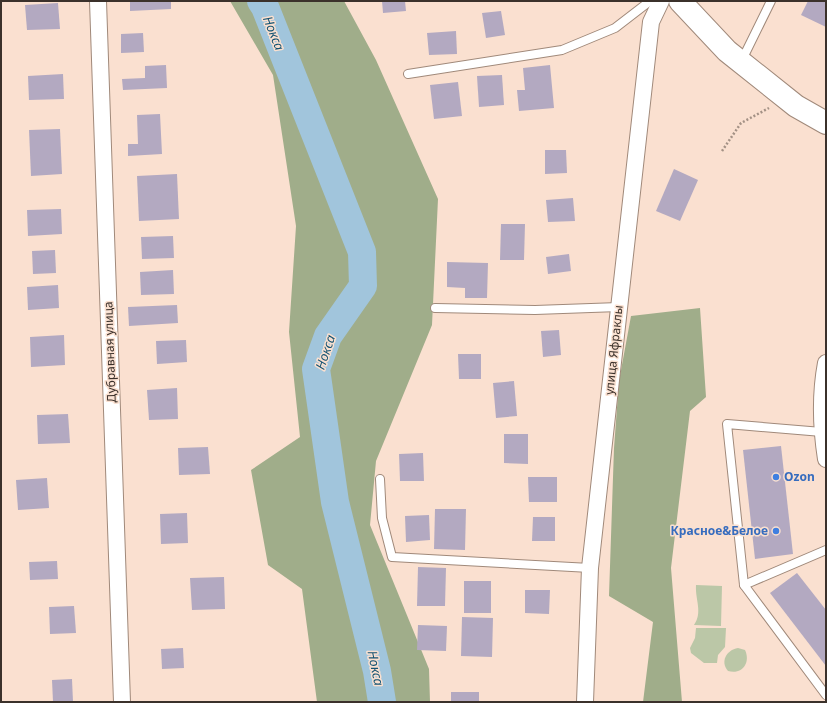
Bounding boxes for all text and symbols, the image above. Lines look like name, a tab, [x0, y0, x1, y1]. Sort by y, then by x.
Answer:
water label: Нокса	[259, 13, 289, 53]
street label: Дубравная улица	[99, 301, 120, 403]
street label: улица Яфраклы	[600, 304, 627, 396]
water label: Нокса	[311, 332, 339, 372]
place label: Ozon	[784, 468, 815, 485]
marker: Ozon	[771, 472, 781, 482]
place label: Красное&Белое	[671, 522, 768, 539]
marker: Красное&Белое	[771, 526, 781, 536]
water label: Нокса	[364, 649, 389, 688]

